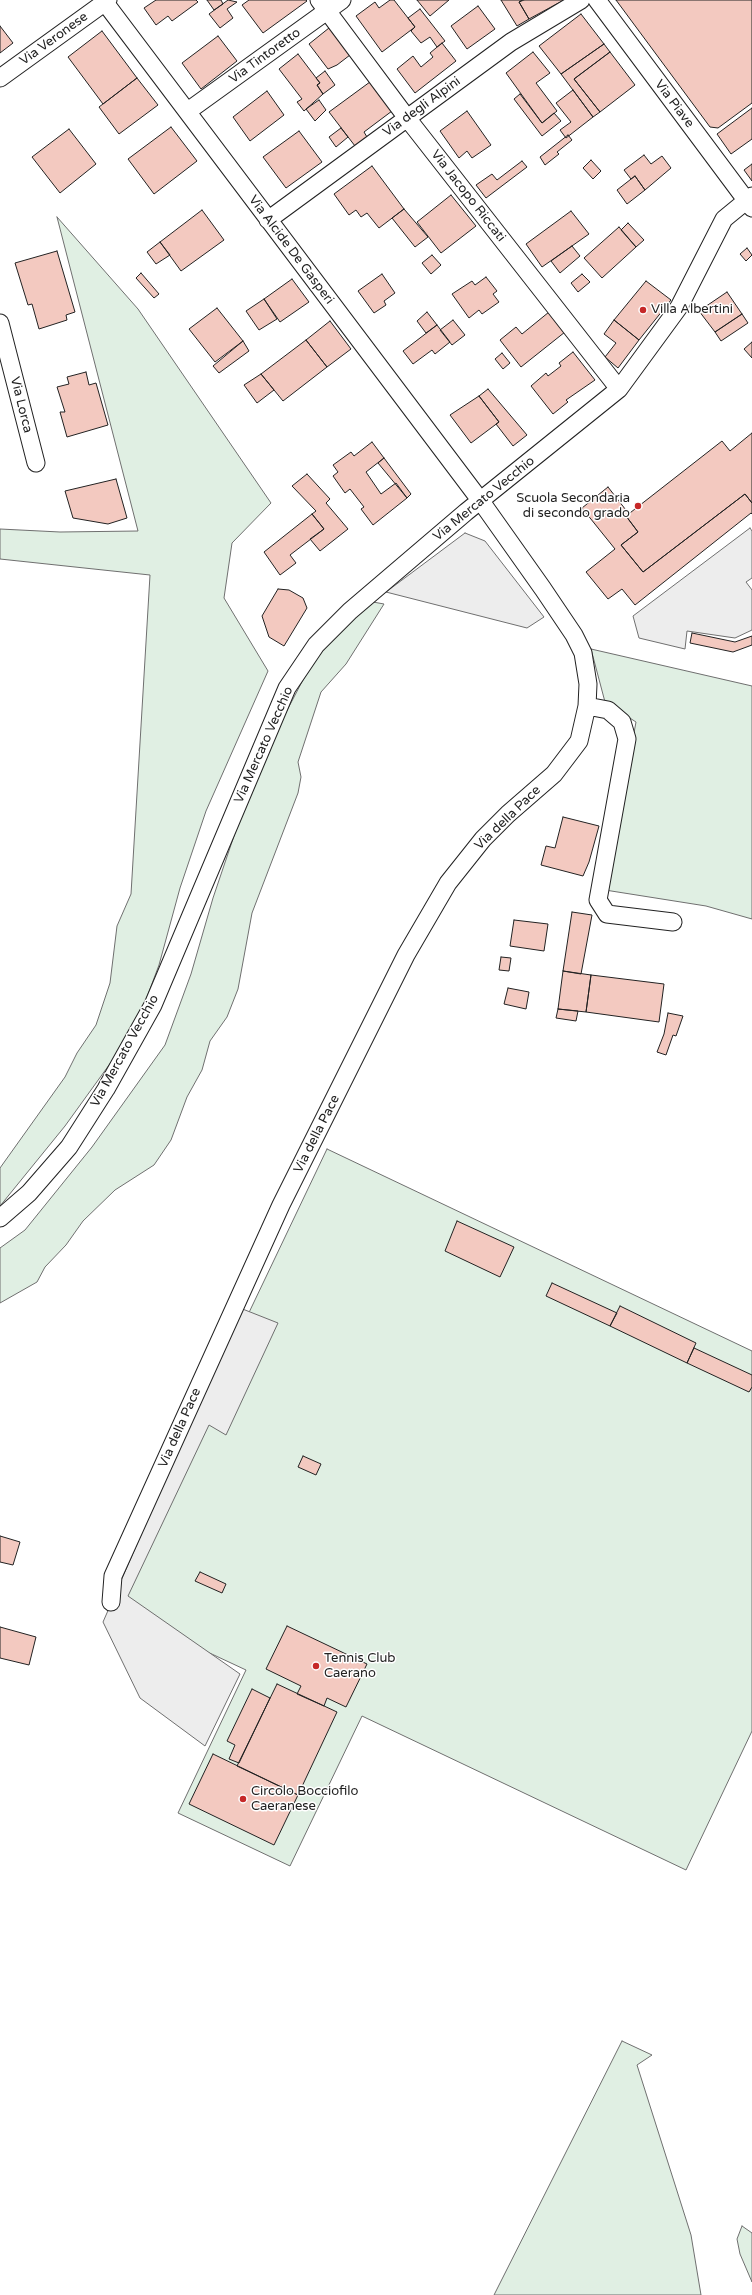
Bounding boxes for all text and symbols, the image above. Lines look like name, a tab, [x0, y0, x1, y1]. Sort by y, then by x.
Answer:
street label: Via Veronese	[17, 9, 91, 69]
street label: Via Tintoretto	[226, 25, 304, 87]
street label: Via degli Alpini	[380, 74, 464, 140]
street label: Via Piave	[651, 77, 697, 131]
street label: Via Jacopo Riccati	[427, 147, 509, 245]
street label: Via Alcide De Gasperi	[245, 193, 337, 307]
place label: Villa Albertini	[651, 302, 733, 318]
marker: Villa Albertini	[638, 305, 648, 315]
street label: Via Lorca	[7, 375, 35, 435]
street label: Via Mercato Vecchio	[430, 453, 538, 545]
place label: Scuola Secondaria di secondo grado	[516, 491, 630, 522]
marker: Scuola Secondaria di secondo grado	[633, 501, 643, 511]
street label: Via Mercato Vecchio	[231, 684, 297, 806]
street label: Via della Pace	[472, 783, 544, 853]
street label: Via Mercato Vecchio	[88, 992, 162, 1110]
street label: Via della Pace	[291, 1092, 343, 1176]
street label: Via della Pace	[155, 1386, 205, 1470]
place label: Tennis Club Caerano	[324, 1651, 396, 1682]
marker: Tennis Club Caerano	[311, 1661, 321, 1671]
place label: Circolo Bocciofilo Caeranese	[251, 1784, 359, 1815]
marker: Circolo Bocciofilo Caeranese	[238, 1794, 248, 1804]

